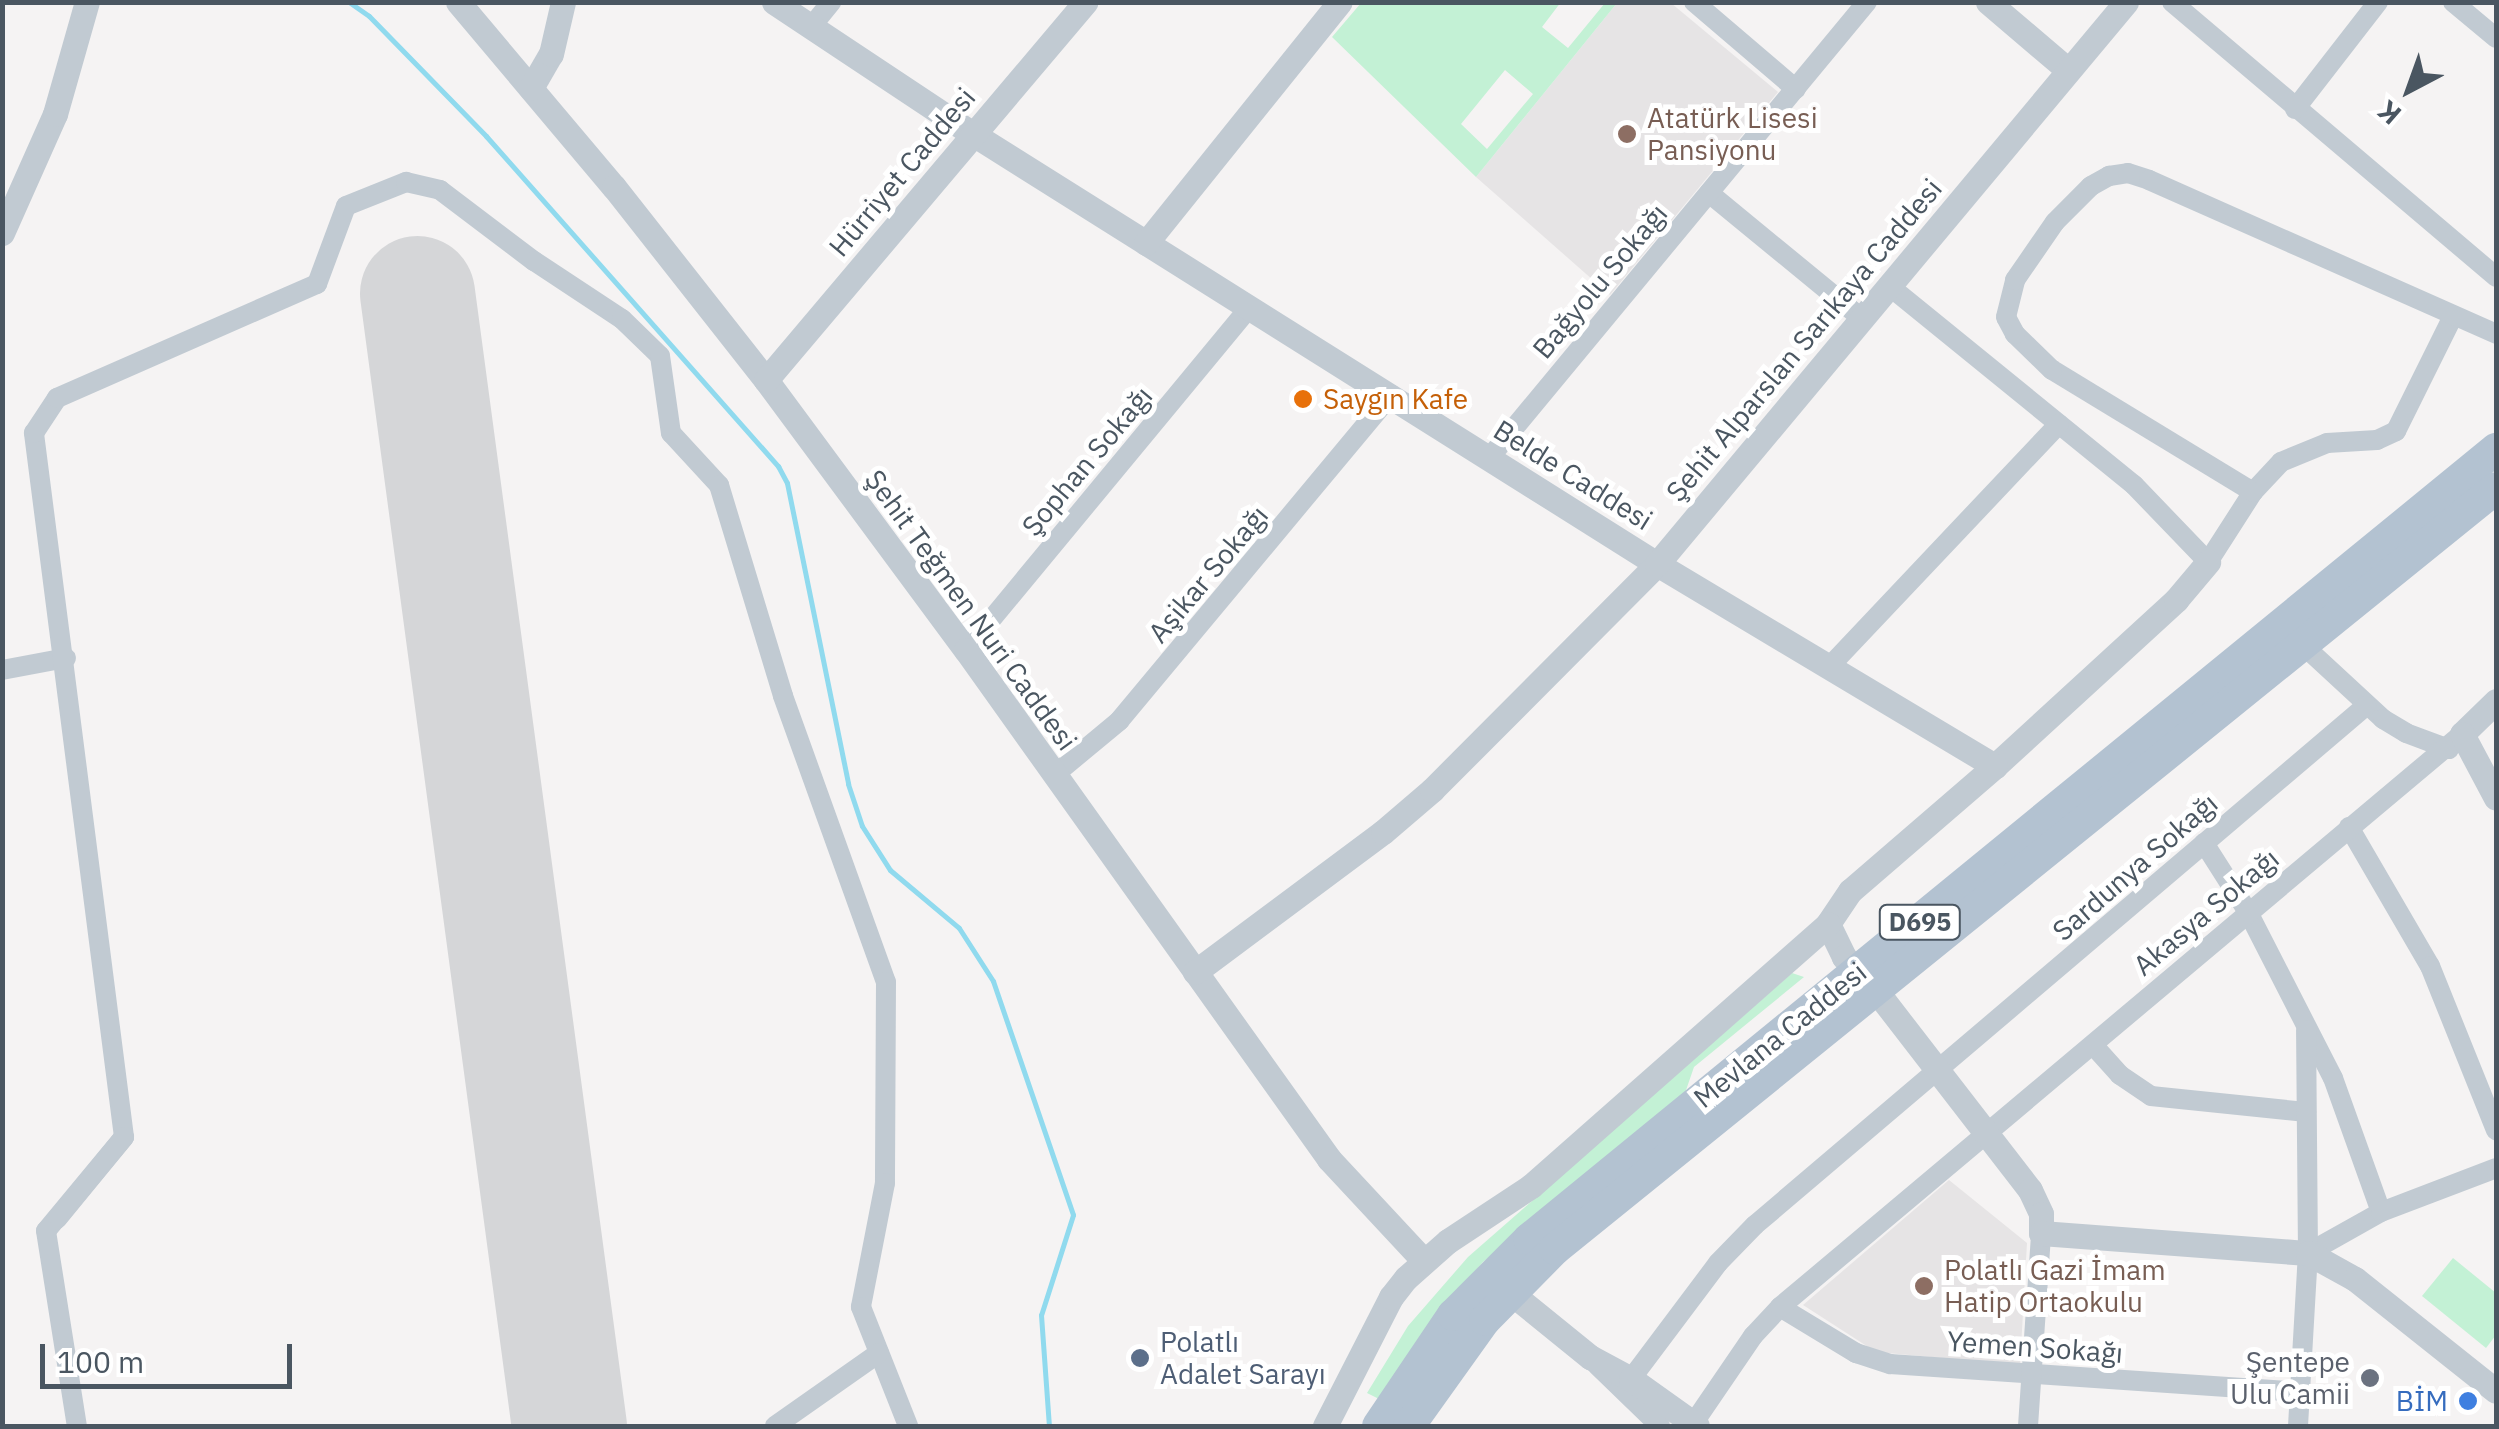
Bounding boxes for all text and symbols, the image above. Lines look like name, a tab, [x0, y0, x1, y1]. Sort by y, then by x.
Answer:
north arrow	[2359, 40, 2459, 140]
street label: Hürriyet Caddesi	[822, 81, 982, 263]
text: K	[2369, 93, 2408, 133]
place label: Atatürk Lisesi Pansiyonu	[1647, 101, 1818, 167]
marker: Atatürk Lisesi Pansiyonu	[1616, 123, 1638, 145]
street label: Şehit Alparslan Sarıkaya Caddesi	[1659, 172, 1949, 508]
street label: Bağyolu Sokağı	[1526, 197, 1674, 365]
street label: Şophan Sokağı	[1015, 379, 1159, 543]
place label: Saygın Kafe	[1323, 382, 1468, 416]
marker: Saygın Kafe	[1292, 388, 1314, 410]
street label: Belde Caddesi	[1488, 413, 1658, 537]
street label: Şehit Teğmen Nuri Caddesi	[858, 463, 1084, 757]
street label: Aşikar Sokağı	[1141, 499, 1275, 649]
street label: Sardunya Sokağı	[2046, 786, 2224, 948]
street label: Akasya Sokağı	[2127, 842, 2285, 982]
road number: D695	[1878, 902, 1962, 942]
street label: Mevlana Caddesi	[1687, 955, 1873, 1115]
place label: Polatlı Gazi İmam Hatip Ortaokulu	[1944, 1253, 2166, 1319]
marker: Polatlı Gazi İmam Hatip Ortaokulu	[1913, 1275, 1935, 1297]
scale bar	[45, 1324, 298, 1386]
street label: Yemen Sokağı	[1946, 1324, 2124, 1370]
place label: Polatlı Adalet Sarayı	[1160, 1325, 1326, 1391]
text: 100 m	[57, 1342, 144, 1381]
place label: Şentepe Ulu Camii	[2230, 1345, 2350, 1411]
marker: Polatlı Adalet Sarayı	[1129, 1347, 1151, 1369]
marker: Şentepe Ulu Camii	[2359, 1367, 2381, 1389]
place label: BİM	[2396, 1384, 2448, 1418]
marker: BİM	[2457, 1390, 2479, 1412]

